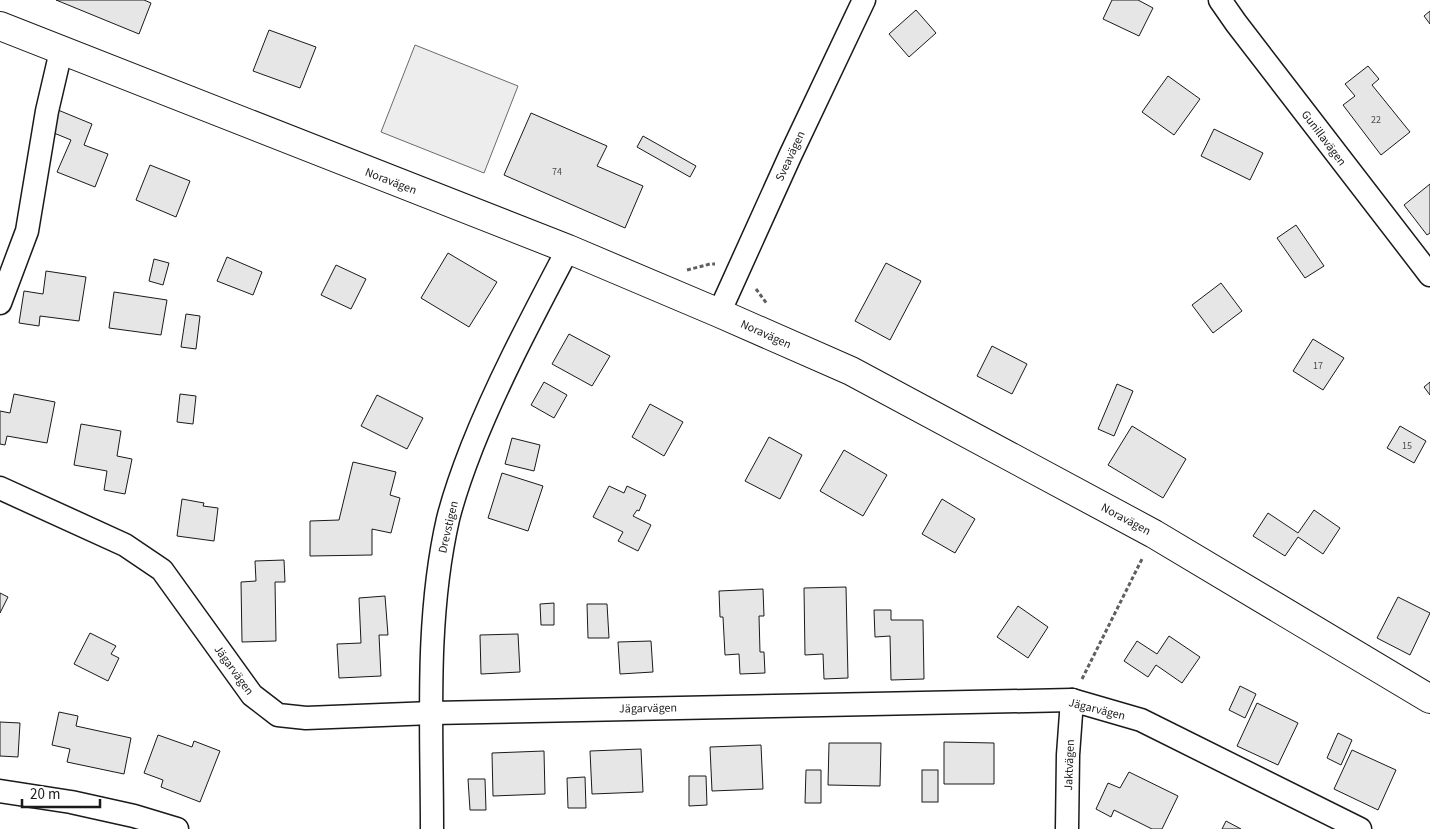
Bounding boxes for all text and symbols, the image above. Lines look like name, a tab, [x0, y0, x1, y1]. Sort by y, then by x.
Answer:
street label: Gunillavägen	[1297, 107, 1350, 170]
house number: 22	[1371, 113, 1381, 127]
street label: Sveavägen	[771, 128, 809, 184]
street label: Noravägen	[363, 164, 419, 199]
house number: 74	[552, 165, 562, 179]
street label: Noravägen	[738, 316, 794, 353]
house number: 17	[1313, 359, 1323, 373]
house number: 15	[1402, 439, 1412, 453]
street label: Drevstigen	[434, 499, 463, 555]
street label: Noravägen	[1098, 499, 1154, 540]
street label: Jägarvägen	[210, 642, 258, 699]
street label: Jägarvägen	[1067, 694, 1127, 725]
street label: Jägarvägen	[619, 699, 677, 718]
street label: Jaktvägen	[1060, 739, 1079, 791]
scale bar	[22, 776, 100, 808]
text: 20 m	[30, 784, 60, 805]

